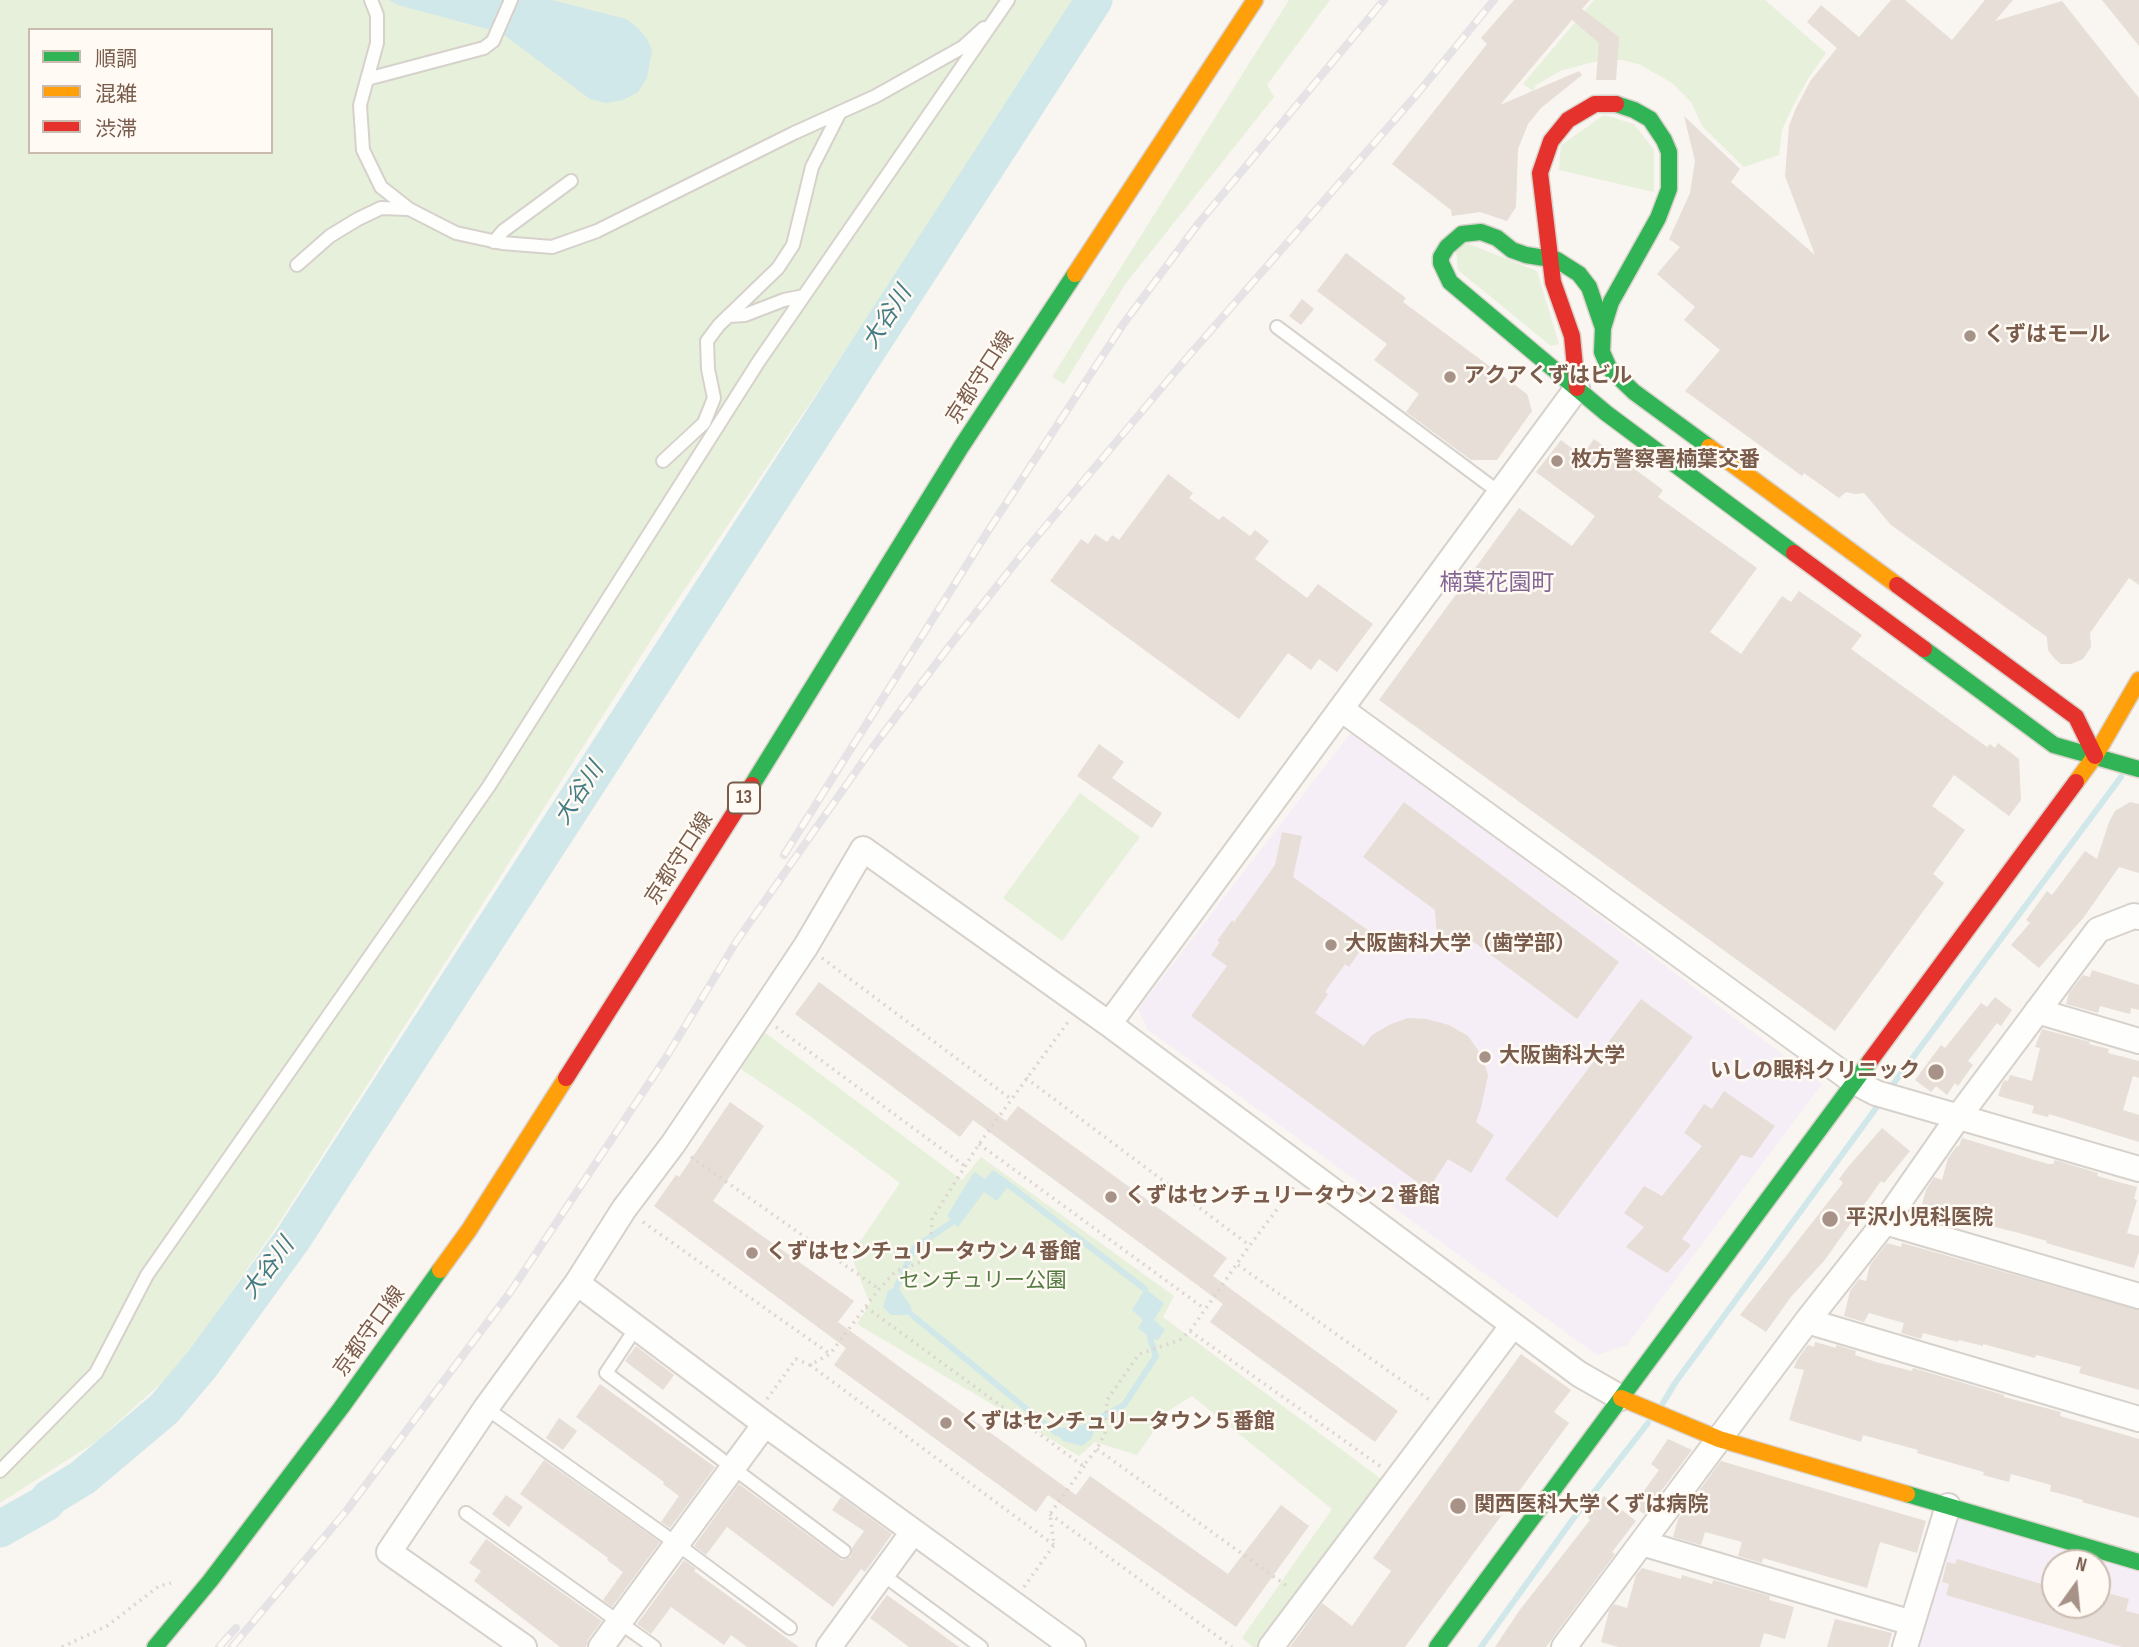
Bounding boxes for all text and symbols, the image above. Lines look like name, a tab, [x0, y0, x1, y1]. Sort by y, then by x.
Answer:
legend	[28, 28, 273, 154]
text: 順調	[95, 47, 137, 72]
text: 混雑	[95, 82, 137, 107]
text: 渋滞	[95, 117, 137, 142]
water label: 大谷川	[858, 282, 918, 354]
place label: くずはモール	[1984, 323, 2110, 349]
street label: 京都守口線	[942, 327, 1020, 429]
marker: くずはモール	[1962, 328, 1978, 344]
place label: アクアくずはビル	[1464, 364, 1632, 390]
marker: アクアくずはビル	[1442, 369, 1458, 385]
place label: 枚方警察署楠葉交番	[1571, 448, 1760, 474]
marker: 枚方警察署楠葉交番	[1549, 453, 1565, 469]
district label: 楠葉花園町	[1440, 570, 1554, 598]
water label: 大谷川	[550, 758, 610, 830]
road number: 13	[728, 782, 760, 814]
street label: 京都守口線	[641, 808, 719, 910]
place label: 大阪歯科大学（歯学部）	[1345, 932, 1576, 958]
marker: 大阪歯科大学（歯学部）	[1323, 937, 1339, 953]
place label: 大阪歯科大学	[1499, 1044, 1625, 1070]
marker: 大阪歯科大学	[1477, 1049, 1493, 1065]
place label: いしの眼科クリニック	[1710, 1059, 1920, 1085]
marker: いしの眼科クリニック	[1926, 1062, 1946, 1082]
place label: くずはセンチュリータウン２番館	[1125, 1184, 1440, 1210]
marker: くずはセンチュリータウン２番館	[1103, 1189, 1119, 1205]
place label: 平沢小児科医院	[1846, 1206, 1993, 1232]
marker: 平沢小児科医院	[1820, 1209, 1840, 1229]
water label: 大谷川	[237, 1233, 301, 1305]
place label: くずはセンチュリータウン４番館	[766, 1240, 1081, 1266]
marker: くずはセンチュリータウン４番館	[744, 1245, 760, 1261]
park label: センチュリー公園	[899, 1269, 1067, 1295]
street label: 京都守口線	[329, 1282, 411, 1382]
place label: くずはセンチュリータウン５番館	[960, 1410, 1275, 1436]
marker: くずはセンチュリータウン５番館	[938, 1415, 954, 1431]
place label: 関西医科大学 くずは病院	[1474, 1493, 1708, 1519]
marker: 関西医科大学 くずは病院	[1448, 1496, 1468, 1516]
north arrow	[2041, 1549, 2111, 1619]
text: N	[2073, 1553, 2089, 1578]

